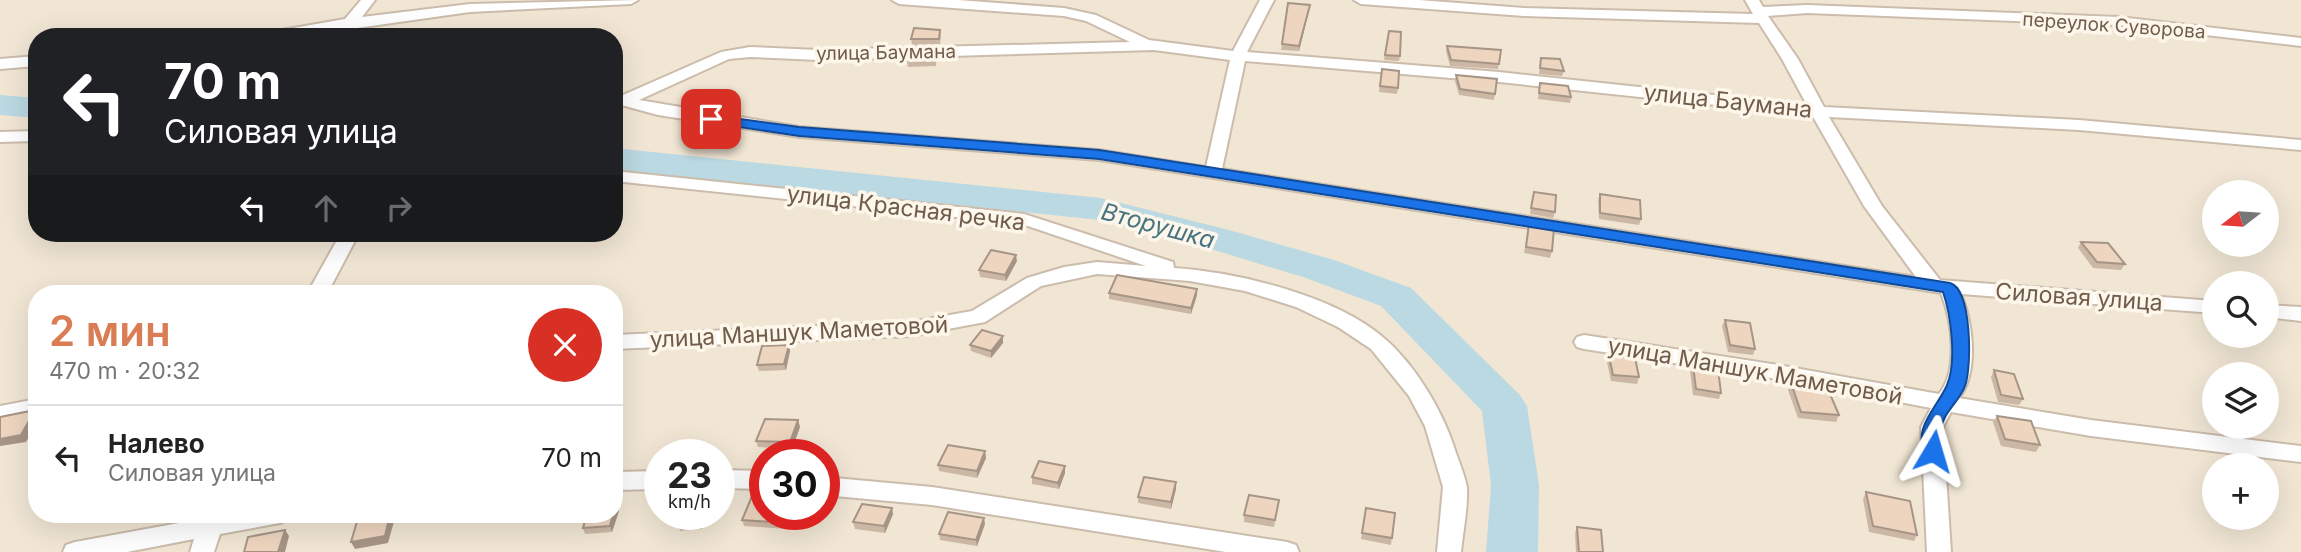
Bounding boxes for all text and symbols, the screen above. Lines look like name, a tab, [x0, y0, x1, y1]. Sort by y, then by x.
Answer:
street label: переулок Суворова	[2022, 8, 2206, 43]
street label: улица Баумана	[816, 40, 956, 65]
text: 70 m	[164, 52, 281, 111]
icon: left	[49, 56, 140, 147]
street label: улица Баумана	[1642, 78, 1814, 124]
pin	[681, 89, 741, 149]
icon: arrive	[692, 100, 730, 138]
text: Силовая улица	[164, 112, 398, 151]
street label: улица Красная речка	[785, 179, 1027, 237]
north arrow	[2202, 180, 2278, 257]
map controls	[2202, 180, 2279, 530]
icon: left	[234, 189, 272, 227]
icon: ahead	[307, 189, 345, 227]
icon: right	[380, 189, 418, 227]
water label: Вторушка	[1098, 196, 1218, 255]
button: search	[2202, 271, 2279, 348]
street label: Силовая улица	[1994, 277, 2164, 317]
text: 2 мин	[49, 305, 171, 356]
button: close	[528, 308, 602, 382]
street label: улица Маншук Маметовой	[649, 310, 949, 354]
street label: улица Маншук Маметовой	[1605, 331, 1905, 411]
text: 470 m · 20:32	[49, 357, 201, 385]
button: layers	[2202, 362, 2279, 439]
position arrow	[1896, 414, 1970, 488]
text: Налево	[108, 428, 205, 459]
icon: left	[49, 439, 87, 477]
speed limit sign: 30	[749, 439, 840, 530]
text: 70 m	[541, 442, 602, 473]
button: +	[2202, 453, 2279, 530]
text: 23	[667, 454, 712, 496]
text: Силовая улица	[108, 459, 276, 487]
text: km/h	[668, 491, 711, 512]

